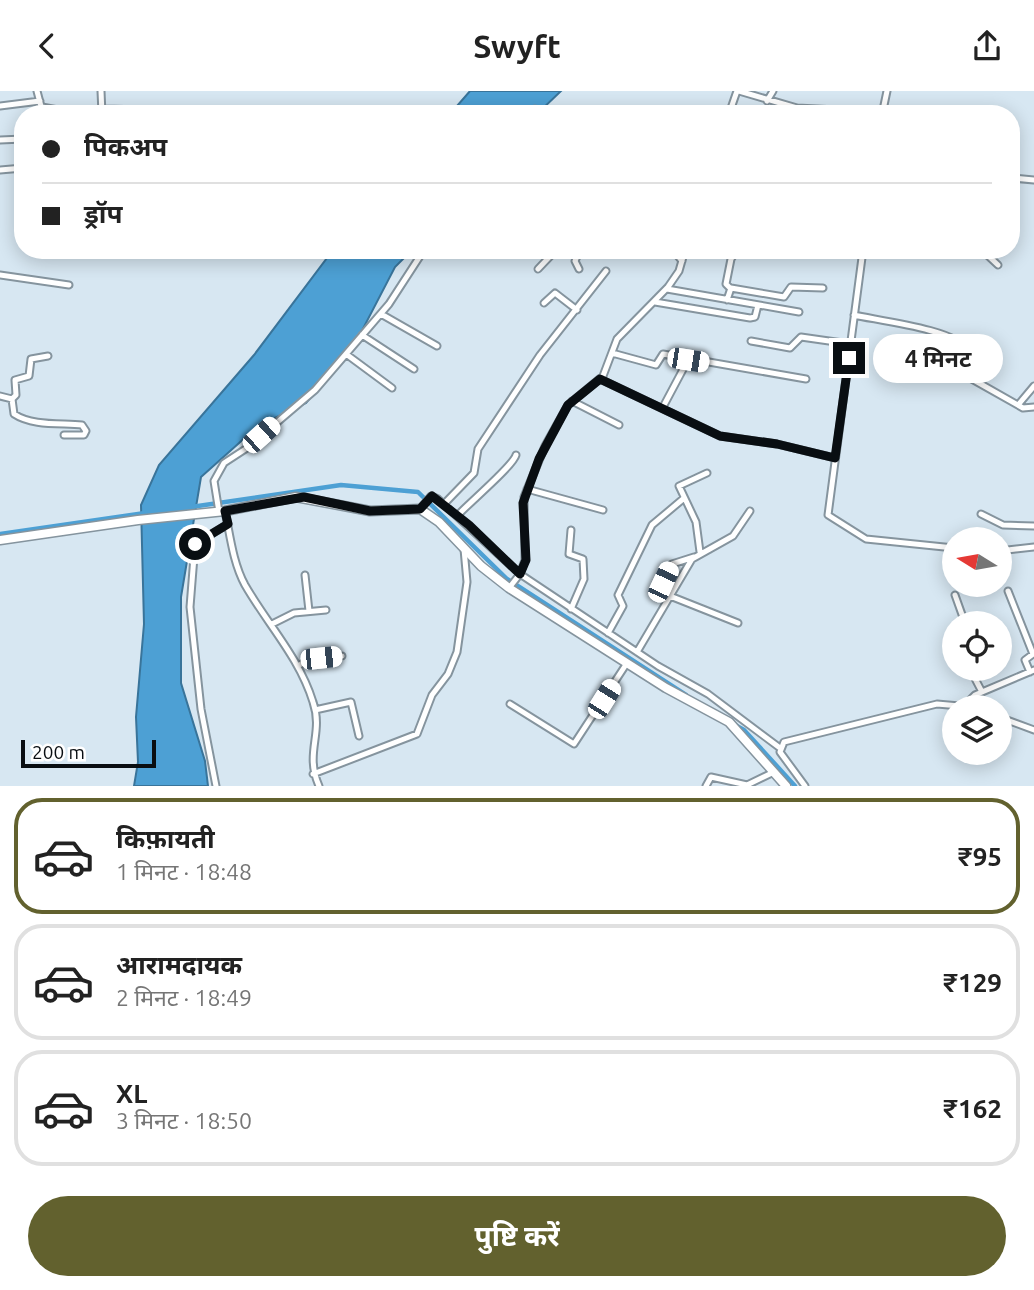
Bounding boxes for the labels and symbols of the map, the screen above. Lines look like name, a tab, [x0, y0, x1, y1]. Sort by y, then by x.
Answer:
callout: 4 मिनट	[874, 334, 1003, 383]
route end	[833, 342, 865, 374]
car	[666, 346, 711, 374]
car	[239, 413, 284, 457]
north arrow	[942, 527, 1012, 597]
route start	[179, 528, 211, 560]
car	[645, 559, 682, 605]
car	[300, 645, 343, 671]
car	[584, 676, 625, 722]
scale bar	[21, 737, 156, 769]

